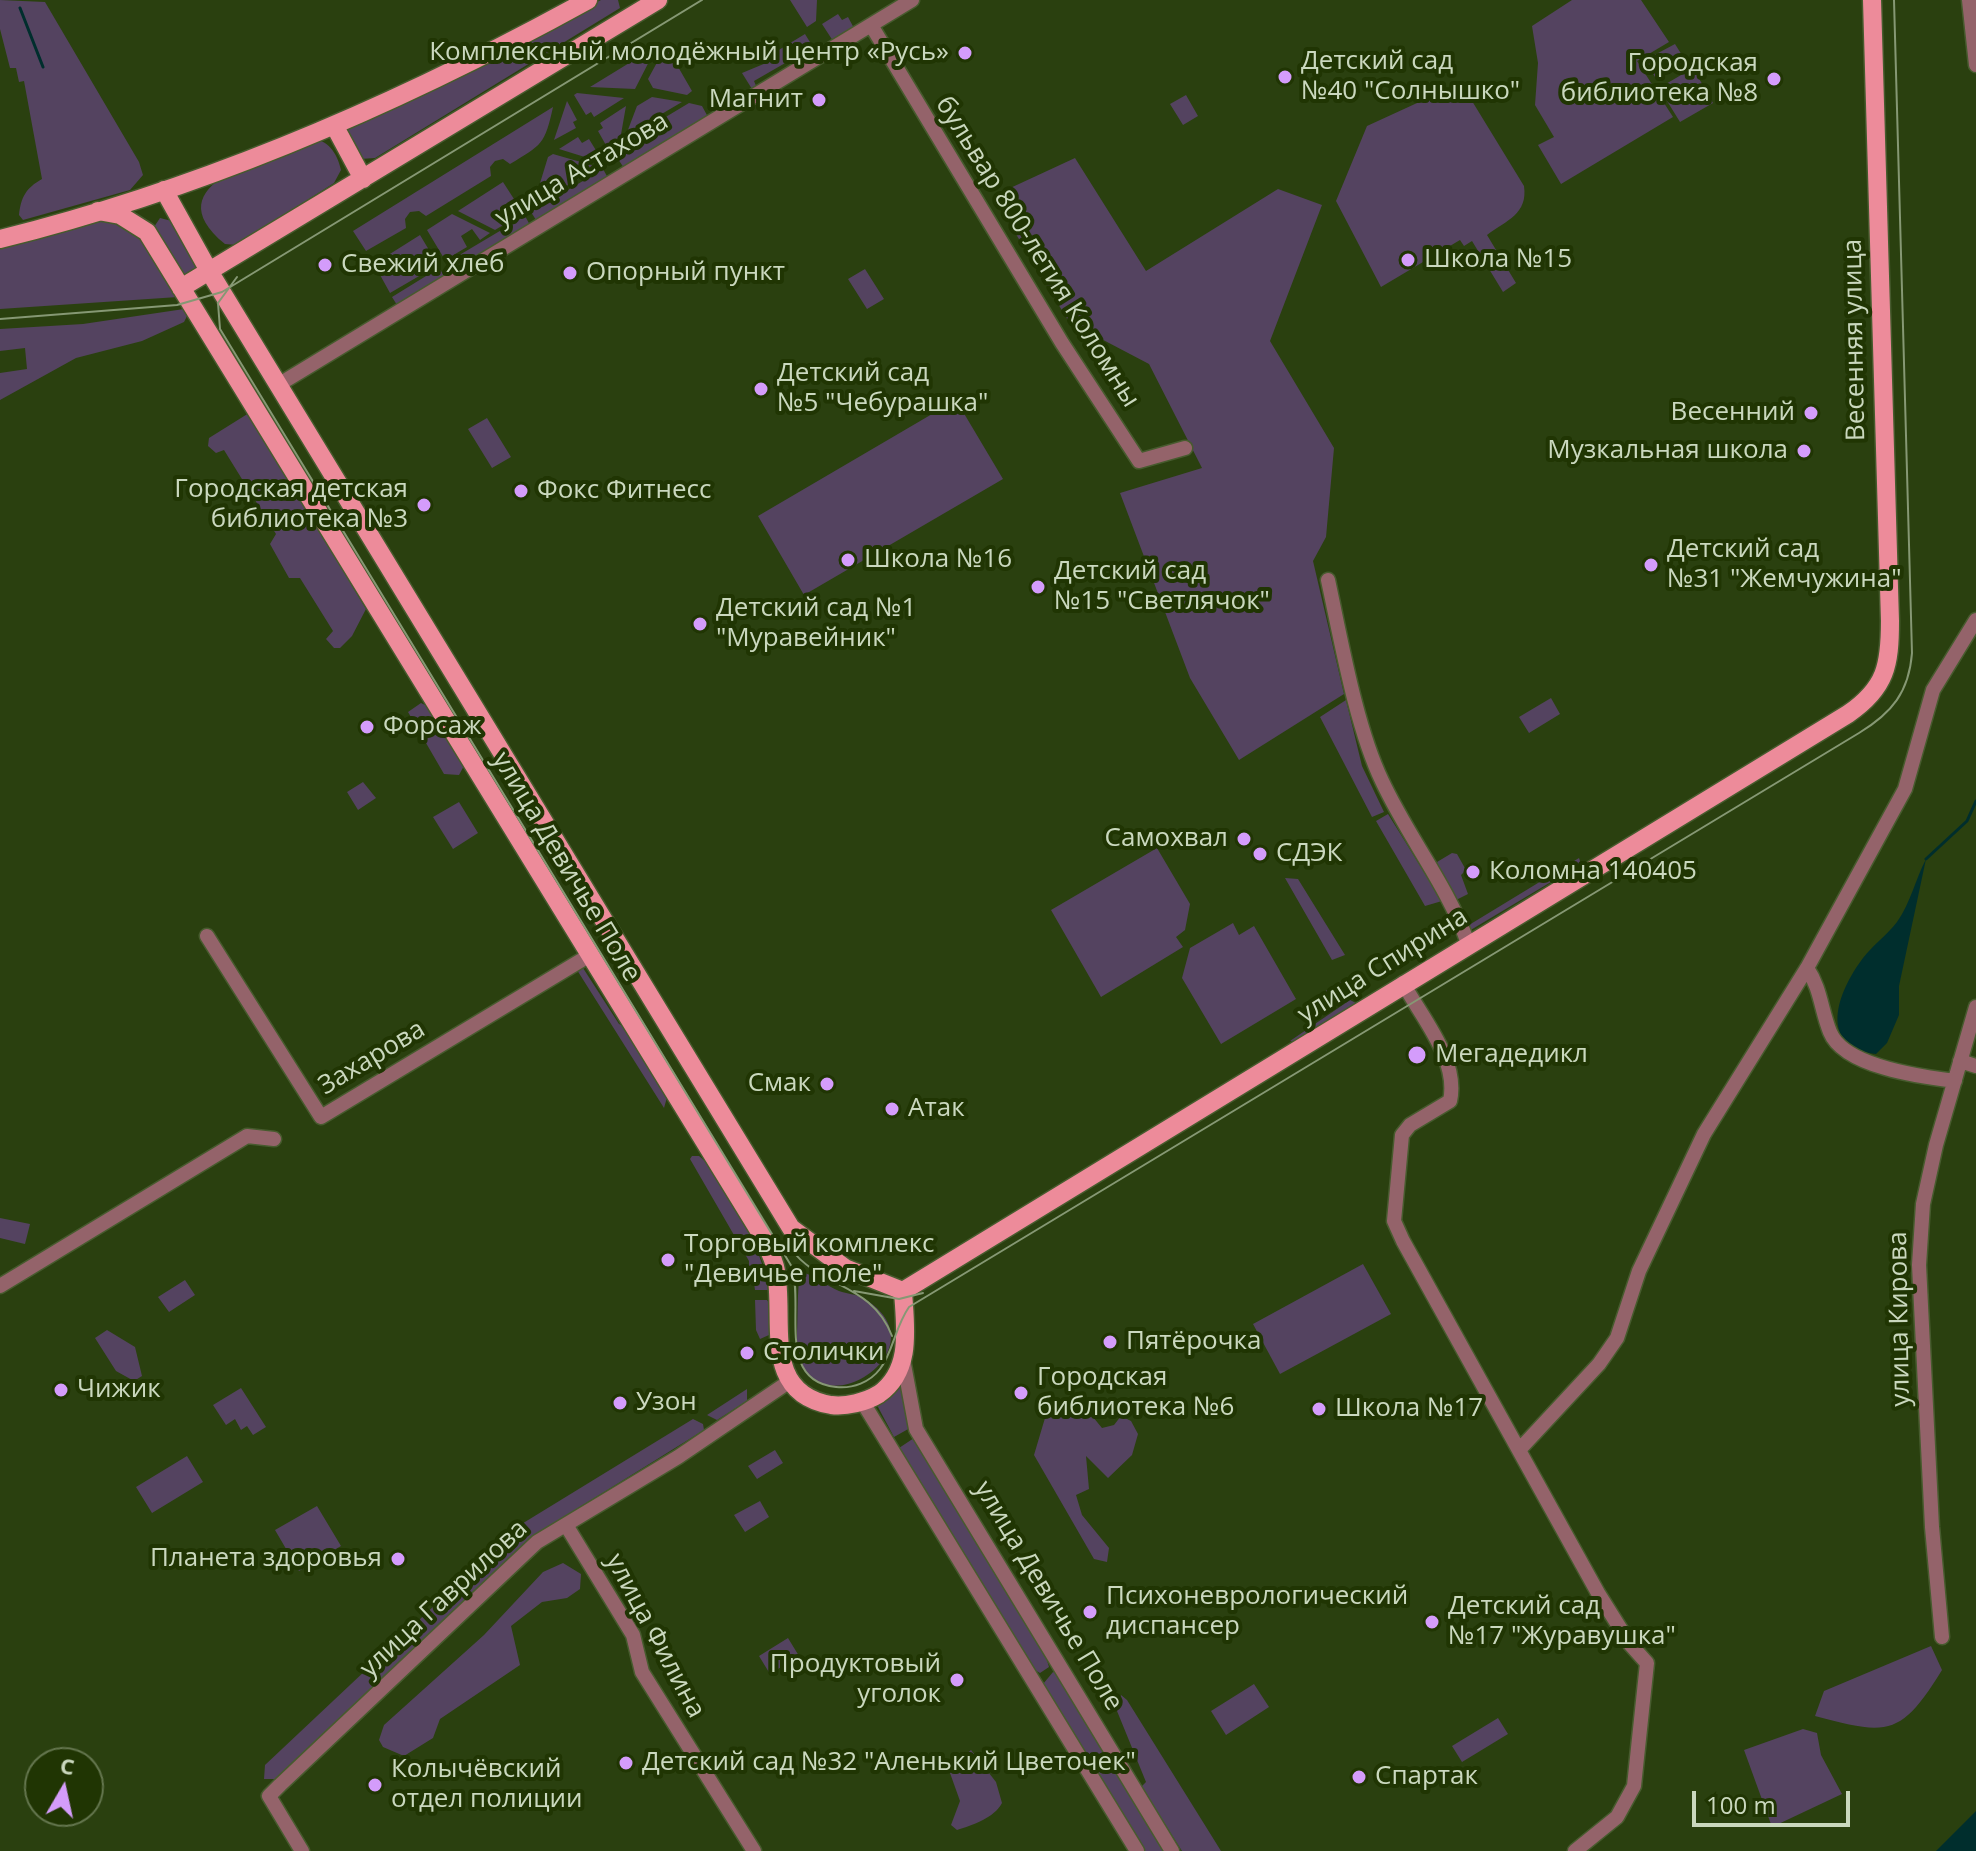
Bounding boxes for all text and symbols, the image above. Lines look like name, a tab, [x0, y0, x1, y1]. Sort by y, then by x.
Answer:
place label: Комплексный молодёжный центр «Русь»	[429, 37, 949, 69]
marker: Комплексный молодёжный центр «Русь»	[956, 44, 974, 62]
place label: Детский сад №40 "Солнышко"	[1301, 46, 1520, 108]
place label: Городская библиотека №8	[1561, 48, 1758, 110]
marker: Детский сад №40 "Солнышко"	[1276, 68, 1294, 86]
marker: Городская библиотека №8	[1765, 70, 1783, 88]
place label: Магнит	[709, 84, 803, 116]
marker: Магнит	[810, 91, 828, 109]
street label: бульвар 800-летия Коломны	[928, 91, 1146, 413]
street label: улица Астахова	[490, 106, 674, 234]
street label: Весенняя улица	[1838, 239, 1872, 441]
place label: Школа №15	[1424, 244, 1572, 276]
place label: Свежий хлеб	[341, 249, 504, 281]
marker: Школа №15	[1399, 251, 1417, 269]
marker: Свежий хлеб	[316, 256, 334, 274]
place label: Опорный пункт	[586, 257, 785, 289]
marker: Опорный пункт	[561, 264, 579, 282]
place label: Детский сад №5 "Чебурашка"	[777, 358, 988, 420]
marker: Детский сад №5 "Чебурашка"	[752, 380, 770, 398]
place label: Весенний	[1671, 397, 1795, 429]
marker: Весенний	[1802, 404, 1820, 422]
place label: Музкальная школа	[1547, 435, 1788, 467]
marker: Музкальная школа	[1795, 442, 1813, 460]
place label: Городская детская библиотека №3	[174, 474, 408, 536]
place label: Фокс Фитнесс	[537, 475, 711, 507]
marker: Фокс Фитнесс	[512, 482, 530, 500]
marker: Городская детская библиотека №3	[415, 496, 433, 514]
place label: Детский сад №31 "Жемчужина"	[1667, 534, 1902, 596]
place label: Школа №16	[864, 544, 1012, 576]
marker: Школа №16	[839, 551, 857, 569]
place label: Детский сад №15 "Светлячок"	[1054, 556, 1270, 618]
marker: Детский сад №31 "Жемчужина"	[1642, 556, 1660, 574]
marker: Детский сад №15 "Светлячок"	[1029, 578, 1047, 596]
place label: Детский сад №1 "Муравейник"	[716, 593, 916, 654]
marker: Детский сад №1 "Муравейник"	[691, 615, 709, 633]
place label: Форсаж	[383, 711, 481, 743]
marker: Форсаж	[358, 718, 376, 736]
street label: улица Девичье Поле	[485, 747, 647, 987]
place label: Самохвал	[1105, 823, 1228, 855]
marker: Самохвал	[1235, 830, 1253, 848]
place label: СДЭК	[1276, 838, 1342, 870]
marker: СДЭК	[1251, 845, 1269, 863]
place label: Коломна 140405	[1489, 856, 1697, 888]
marker: Коломна 140405	[1464, 863, 1482, 881]
street label: улица Спирина	[1292, 901, 1474, 1031]
street label: Захарова	[313, 1014, 431, 1102]
place label: Мегадедикл	[1435, 1039, 1588, 1071]
marker: Мегадедикл	[1406, 1044, 1428, 1066]
place label: Смак	[748, 1068, 811, 1100]
marker: Смак	[818, 1075, 836, 1093]
place label: Атак	[908, 1093, 965, 1125]
marker: Атак	[883, 1100, 901, 1118]
place label: Торговый комплекс "Девичье поле"	[684, 1229, 935, 1290]
street label: улица Кирова	[1883, 1231, 1917, 1407]
marker: Торговый комплекс "Девичье поле"	[659, 1251, 677, 1269]
place label: Пятёрочка	[1126, 1326, 1261, 1358]
marker: Пятёрочка	[1101, 1333, 1119, 1351]
place label: Столички	[763, 1337, 884, 1369]
marker: Столички	[738, 1344, 756, 1362]
place label: Городская библиотека №6	[1037, 1362, 1234, 1424]
place label: Чижик	[77, 1374, 161, 1406]
marker: Чижик	[52, 1381, 70, 1399]
marker: Городская библиотека №6	[1012, 1384, 1030, 1402]
place label: Узон	[636, 1387, 697, 1419]
place label: Школа №17	[1335, 1393, 1483, 1425]
marker: Узон	[611, 1394, 629, 1412]
marker: Школа №17	[1310, 1400, 1328, 1418]
street label: улица Девичье Поле	[967, 1476, 1129, 1716]
street label: улица Гаврилова	[354, 1514, 534, 1684]
place label: Планета здоровья	[150, 1543, 382, 1575]
street label: улица Филина	[599, 1549, 711, 1723]
marker: Планета здоровья	[389, 1550, 407, 1568]
place label: Психоневрологический диспансер	[1106, 1581, 1408, 1642]
place label: Детский сад №17 "Журавушка"	[1448, 1591, 1676, 1652]
marker: Психоневрологический диспансер	[1081, 1603, 1099, 1621]
marker: Детский сад №17 "Журавушка"	[1423, 1613, 1441, 1631]
place label: Продуктовый уголок	[770, 1649, 941, 1710]
marker: Продуктовый уголок	[948, 1671, 966, 1689]
north arrow	[24, 1747, 104, 1827]
place label: Детский сад №32 "Аленький Цветочек"	[642, 1747, 1136, 1779]
text: С	[58, 1749, 77, 1781]
place label: Колычёвский отдел полиции	[391, 1754, 583, 1816]
marker: Детский сад №32 "Аленький Цветочек"	[617, 1754, 635, 1772]
place label: Спартак	[1375, 1761, 1478, 1793]
marker: Спартак	[1350, 1768, 1368, 1786]
scale bar	[1696, 1775, 1854, 1825]
marker: Колычёвский отдел полиции	[366, 1776, 384, 1794]
text: 100 m	[1706, 1788, 1776, 1821]

